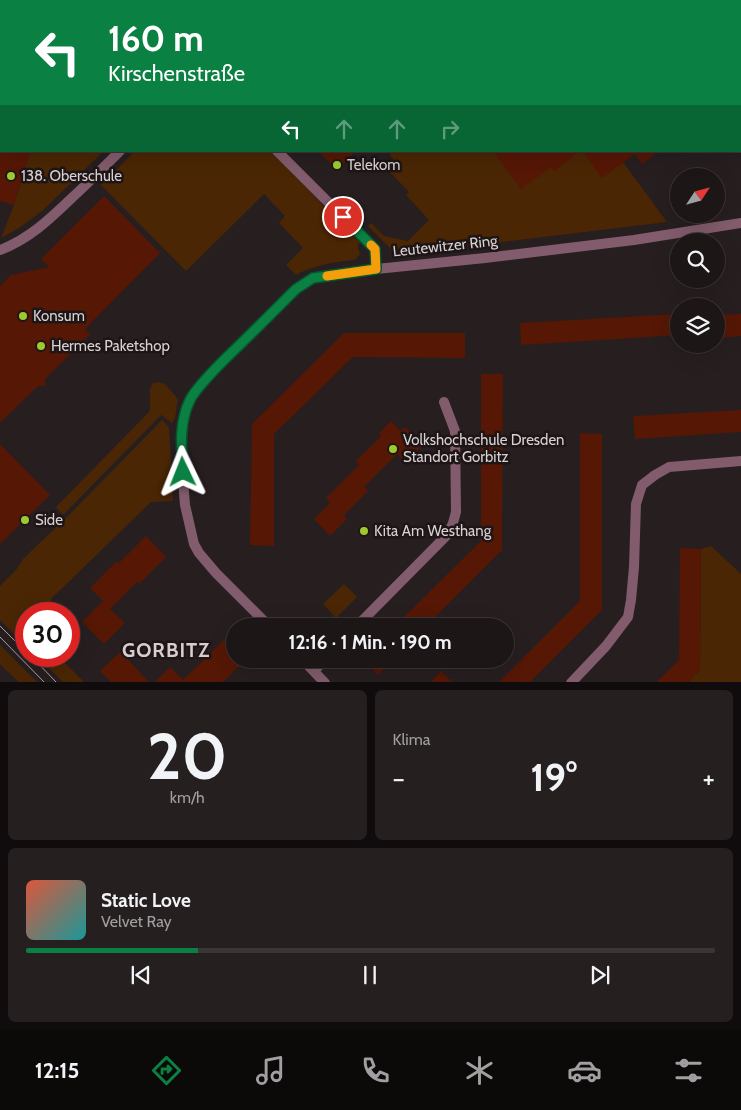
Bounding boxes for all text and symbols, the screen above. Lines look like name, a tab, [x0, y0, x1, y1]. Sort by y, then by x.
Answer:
text: 160 m	[108, 17, 204, 60]
icon: left	[25, 20, 90, 85]
text: Kirschenstraße	[108, 60, 245, 87]
icon: left	[277, 115, 305, 143]
icon: ahead	[330, 115, 358, 143]
icon: ahead	[383, 115, 411, 143]
icon: right	[436, 115, 464, 143]
place label: Telekom	[347, 156, 400, 174]
marker: Telekom	[331, 159, 343, 171]
place label: 138. Oberschule	[21, 167, 122, 185]
north arrow	[670, 168, 725, 222]
map controls	[670, 168, 725, 353]
marker: 138. Oberschule	[5, 170, 17, 182]
pin	[322, 196, 364, 238]
icon: arrive	[329, 203, 357, 231]
street label: Leutewitzer Ring	[392, 231, 499, 260]
button: search	[670, 233, 725, 288]
button: layers	[670, 298, 725, 353]
place label: Konsum	[33, 307, 85, 325]
marker: Konsum	[17, 310, 29, 322]
place label: Hermes Paketshop	[51, 337, 170, 355]
marker: Hermes Paketshop	[35, 340, 47, 352]
place label: Volkshochschule Dresden Standort Gorbitz	[403, 431, 564, 466]
marker: Volkshochschule Dresden Standort Gorbitz	[387, 443, 399, 455]
position arrow	[156, 445, 208, 497]
place label: Side	[35, 511, 63, 529]
marker: Side	[19, 514, 31, 526]
place label: Kita Am Westhang	[374, 522, 492, 540]
marker: Kita Am Westhang	[358, 525, 370, 537]
speed limit sign: 30	[15, 602, 80, 667]
text: 12:16 · 1 Min. · 190 m	[289, 631, 451, 654]
district label: GORBITZ	[122, 638, 210, 662]
text: 20	[147, 716, 227, 795]
text: Klima	[393, 730, 430, 749]
text: 19°	[531, 754, 577, 801]
text: −	[393, 761, 405, 795]
text: +	[703, 761, 715, 795]
text: km/h	[170, 788, 205, 807]
text: Static Love	[101, 889, 191, 912]
text: Velvet Ray	[101, 912, 172, 931]
icon: previous	[127, 961, 155, 989]
icon: pause	[356, 961, 384, 989]
icon: next	[586, 961, 614, 989]
icon: directions	[149, 1053, 184, 1088]
icon: music	[253, 1053, 288, 1088]
icon: phone	[358, 1053, 393, 1088]
icon: climate	[462, 1053, 497, 1088]
icon: car	[567, 1053, 602, 1088]
icon: filters	[671, 1053, 706, 1088]
text: 12:15	[35, 1057, 79, 1084]

